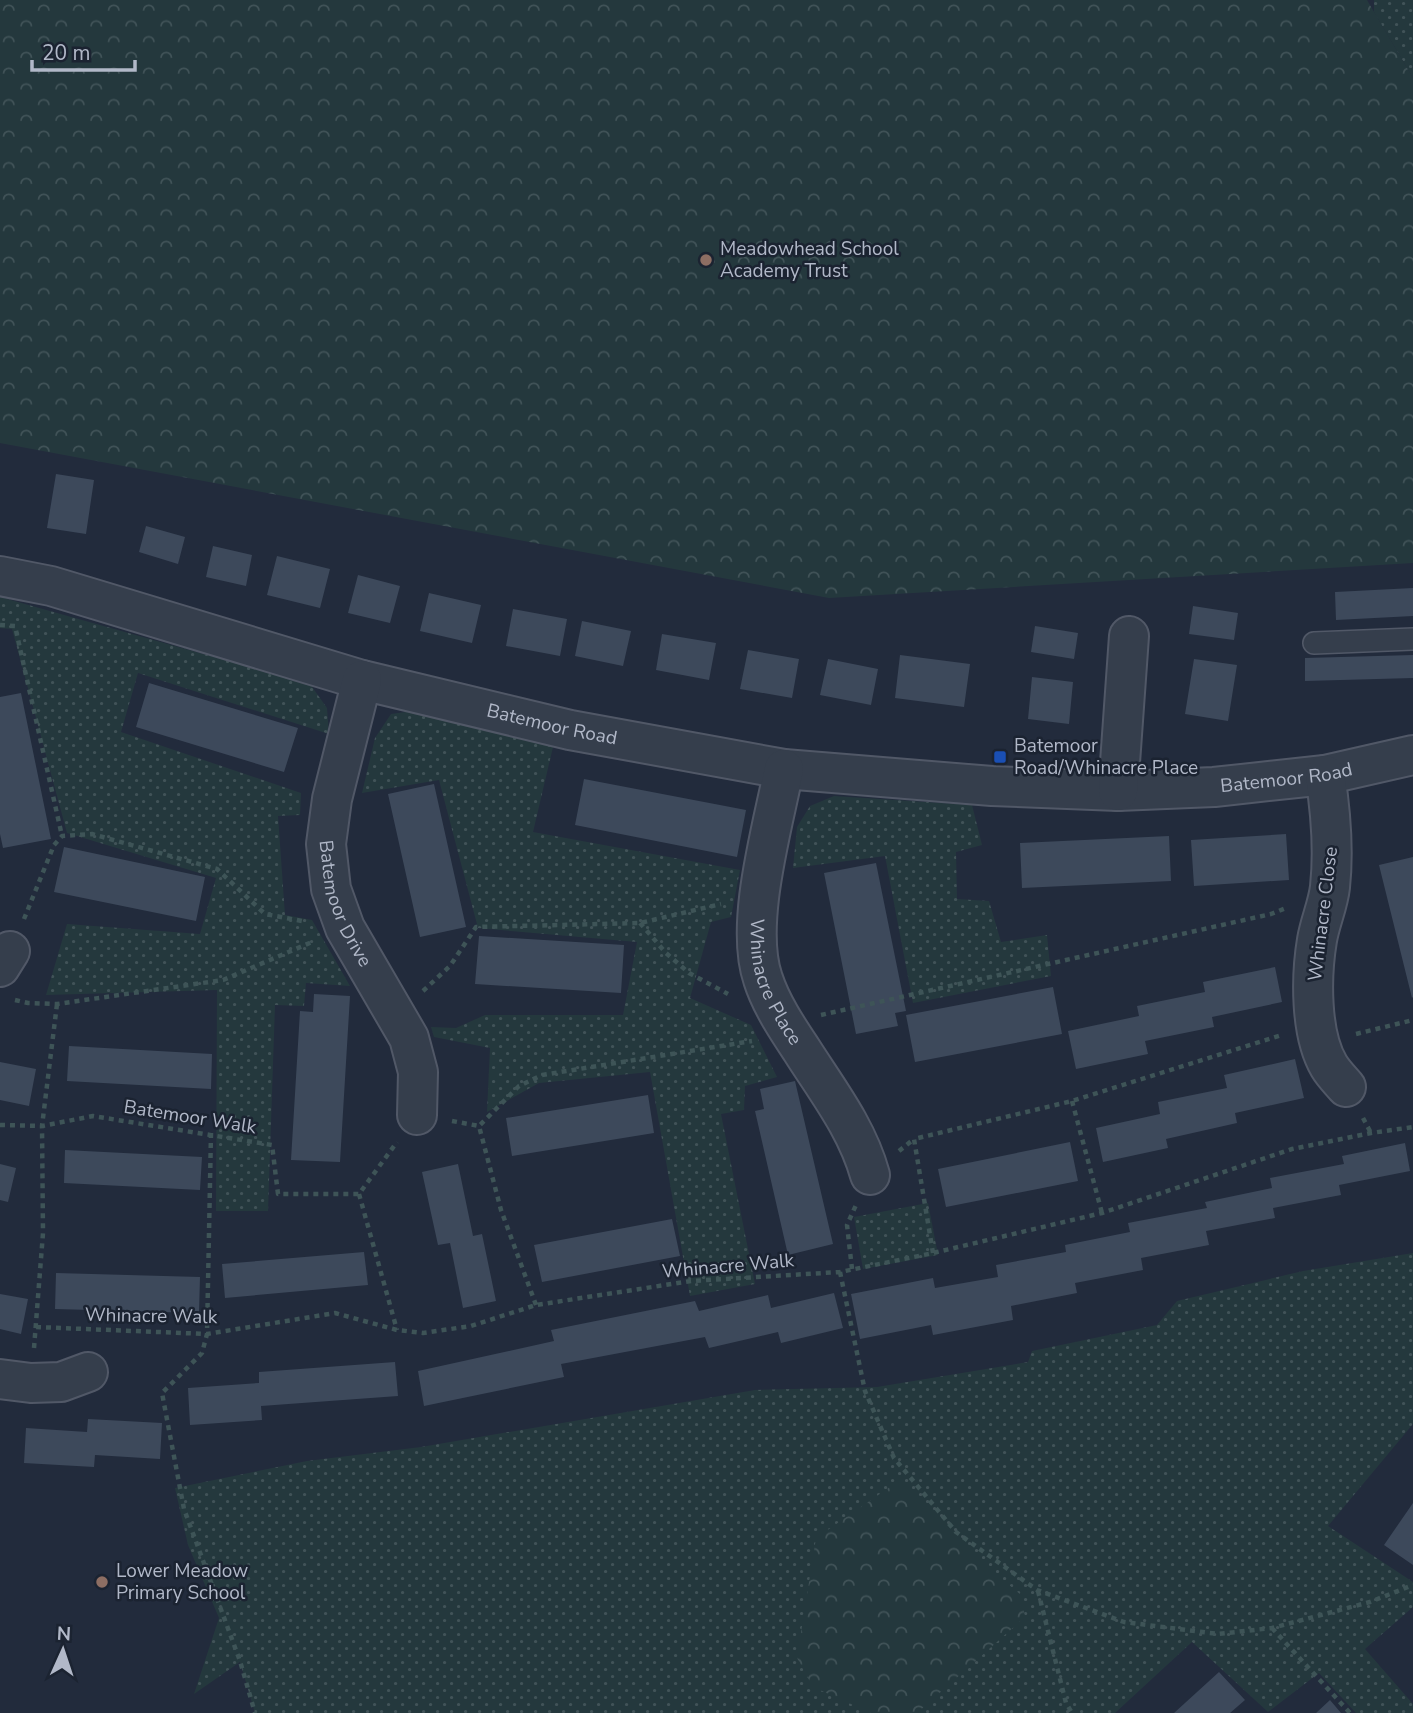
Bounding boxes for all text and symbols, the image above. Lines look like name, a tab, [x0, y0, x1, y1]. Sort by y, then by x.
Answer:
scale bar	[32, 28, 135, 72]
text: 20 m	[42, 39, 91, 67]
place label: Meadowhead School Academy Trust	[720, 236, 899, 284]
marker: Meadowhead School Academy Trust	[698, 252, 714, 268]
street label: Batemoor Road	[484, 697, 619, 751]
place label: Batemoor Road/Whinacre Place	[1014, 733, 1198, 781]
marker: Batemoor Road/Whinacre Place	[992, 749, 1008, 765]
street label: Batemoor Road	[1219, 756, 1355, 799]
street label: Batemoor Drive	[313, 839, 378, 972]
street label: Whinacre Close	[1302, 845, 1344, 983]
street label: Whinacre Place	[744, 918, 808, 1050]
street label: Batemoor Walk	[122, 1094, 259, 1140]
street label: Whinacre Walk	[661, 1247, 796, 1285]
street label: Whinacre Walk	[85, 1302, 218, 1330]
place label: Lower Meadow Primary School	[116, 1558, 248, 1606]
marker: Lower Meadow Primary School	[94, 1574, 110, 1590]
north arrow	[28, 1615, 98, 1685]
text: N	[56, 1621, 72, 1647]

